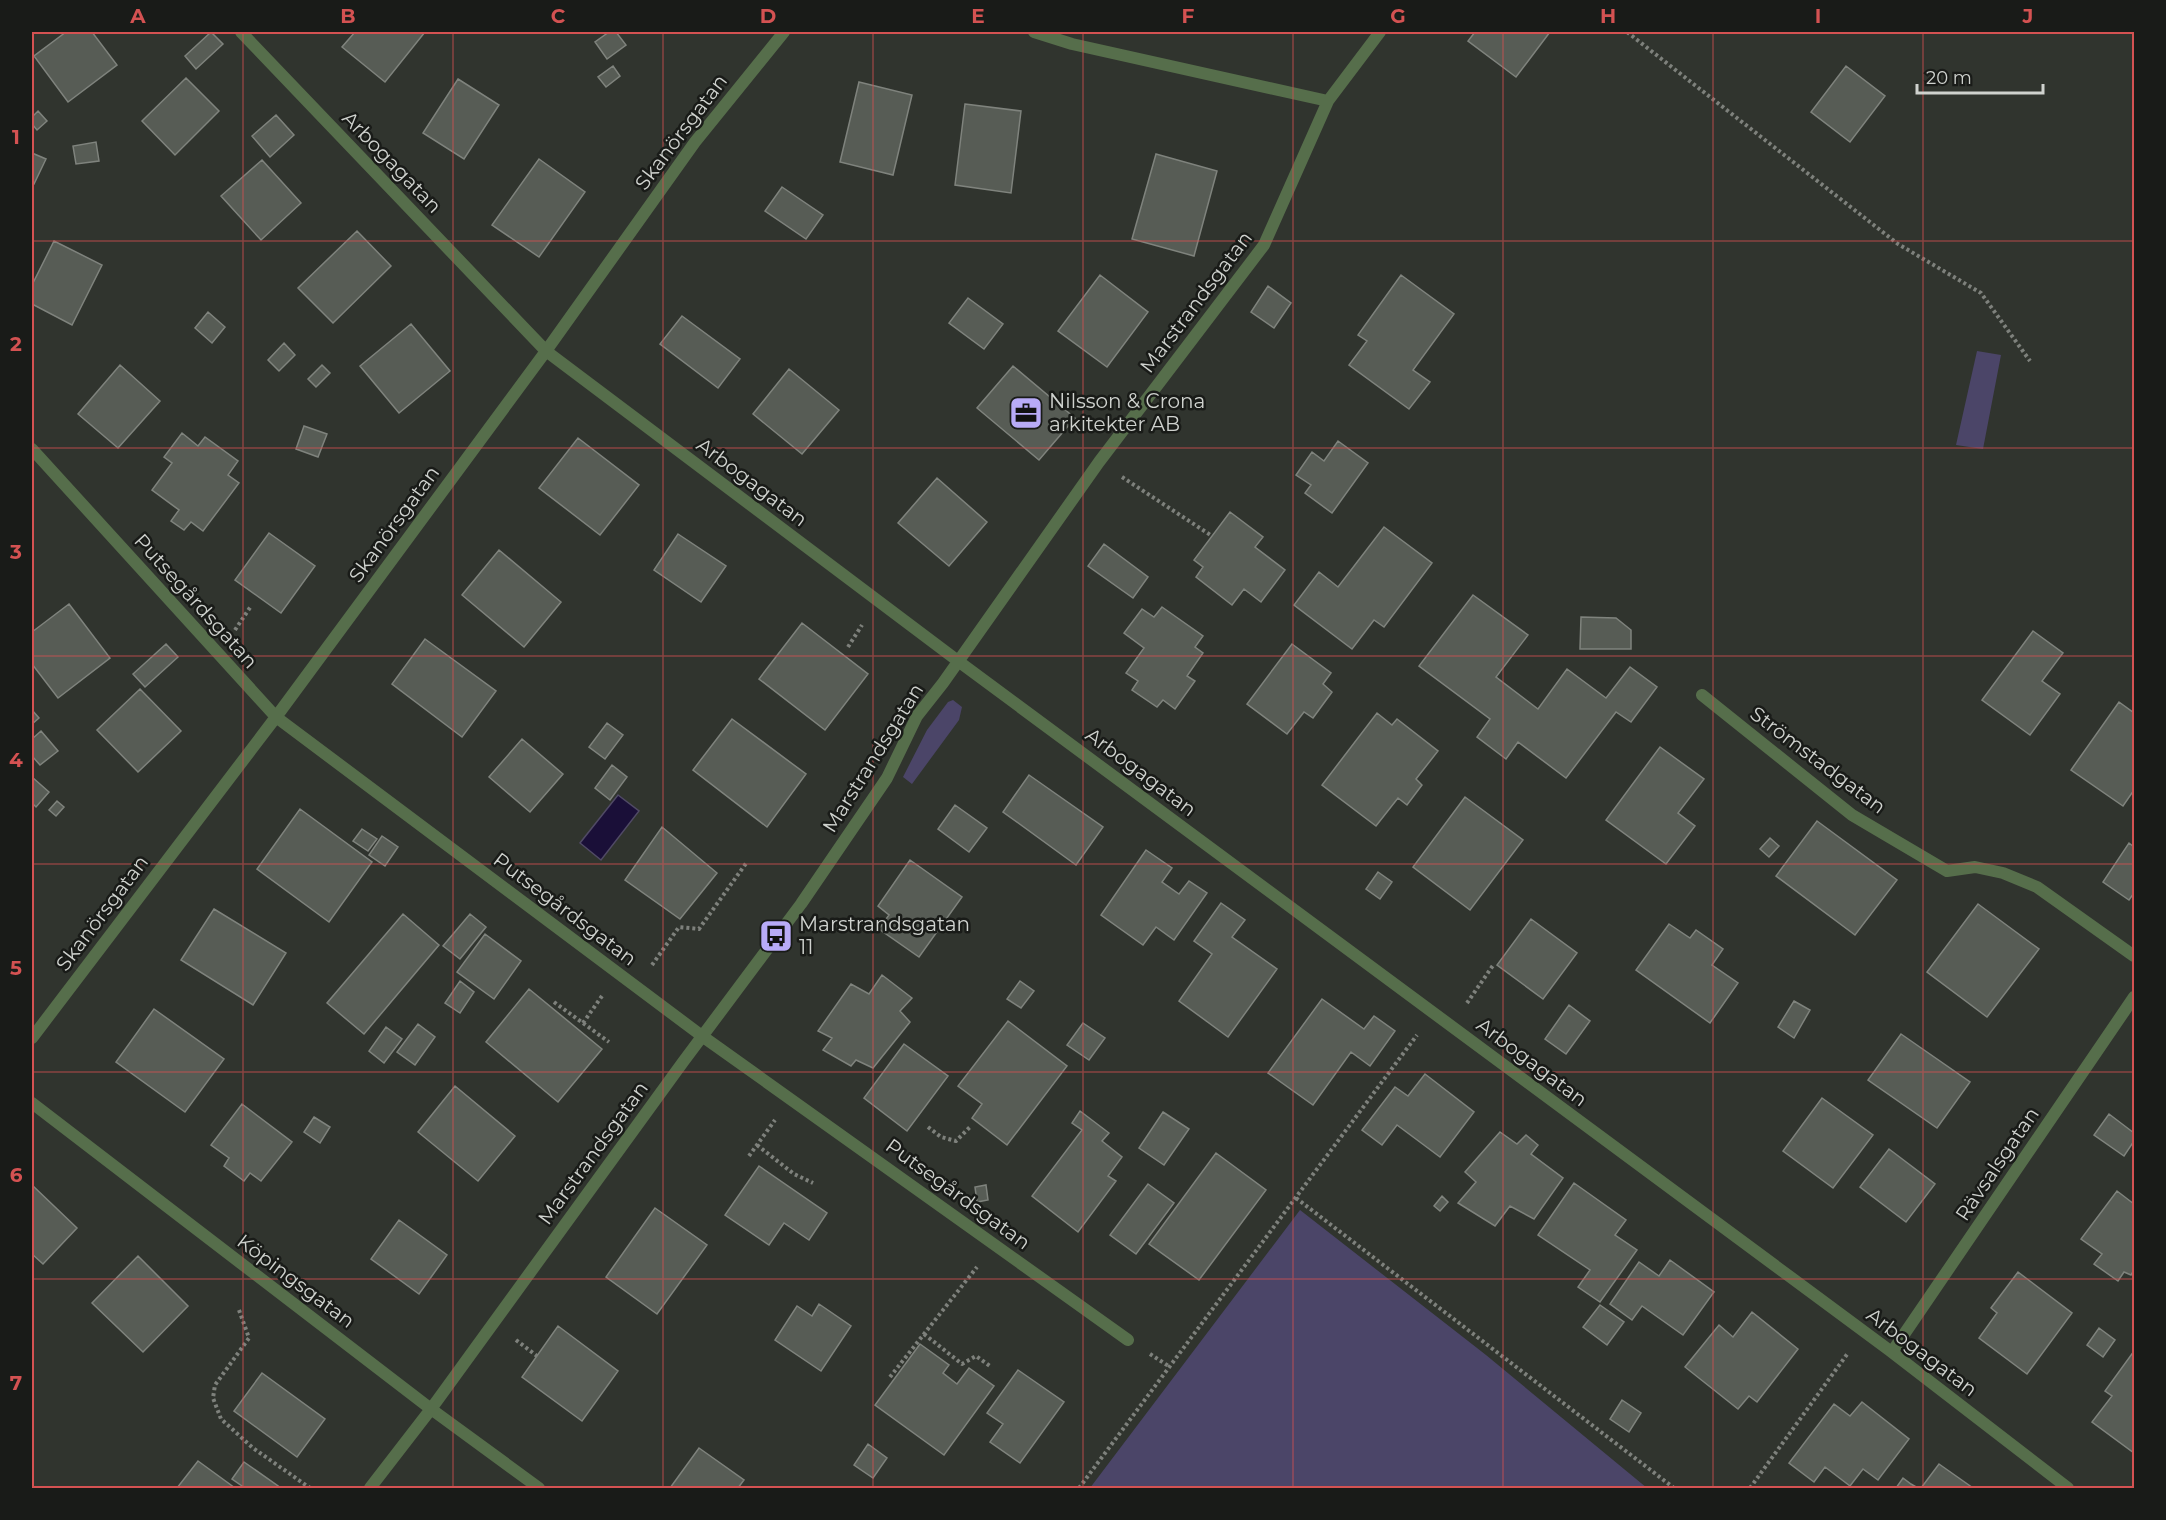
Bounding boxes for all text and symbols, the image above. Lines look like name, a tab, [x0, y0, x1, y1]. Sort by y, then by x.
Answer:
text: A	[129, 4, 146, 28]
text: B	[340, 4, 356, 28]
text: C	[551, 4, 566, 28]
text: D	[760, 4, 776, 28]
text: E	[971, 4, 985, 28]
text: F	[1182, 4, 1195, 28]
text: G	[1390, 4, 1406, 28]
text: H	[1600, 4, 1616, 28]
text: I	[1815, 4, 1821, 28]
text: J	[2022, 4, 2033, 28]
scale bar	[1917, 57, 2043, 95]
text: 20 m	[1926, 67, 1972, 89]
street label: Skanörsgatan	[630, 70, 732, 194]
street label: Arbogagatan	[337, 106, 447, 218]
text: 1	[12, 125, 20, 149]
street label: Marstrandsgatan	[1135, 226, 1257, 378]
text: 2	[10, 332, 22, 356]
place label: Nilsson & Crona arkitekter AB	[1049, 389, 1205, 436]
office icon: Nilsson & Crona arkitekter AB	[1008, 395, 1044, 431]
street label: Arbogagatan	[692, 433, 812, 531]
street label: Skanörsgatan	[344, 461, 444, 587]
street label: Putsegårdsgatan	[129, 529, 263, 673]
text: 3	[9, 540, 22, 564]
street label: Marstrandsgatan	[817, 679, 929, 837]
street label: Strömstadgatan	[1746, 701, 1890, 819]
street label: Arbogagatan	[1081, 723, 1201, 821]
text: 4	[9, 748, 23, 772]
street label: Putsegårdsgatan	[489, 847, 641, 971]
street label: Skanörsgatan	[51, 851, 153, 975]
place label: Marstrandsgatan 11	[799, 912, 970, 959]
bus stop icon: Marstrandsgatan 11	[758, 918, 794, 954]
text: 5	[10, 956, 22, 980]
street label: Arbogagatan	[1472, 1013, 1592, 1111]
street label: Marstrandsgatan	[533, 1077, 653, 1229]
street label: Rävsalsgatan	[1950, 1103, 2044, 1225]
street label: Putsegårdsgatan	[881, 1133, 1035, 1255]
text: 6	[10, 1163, 23, 1187]
street label: Köpingsgatan	[233, 1229, 359, 1333]
street label: Arbogagatan	[1862, 1303, 1982, 1401]
text: 7	[10, 1371, 22, 1395]

